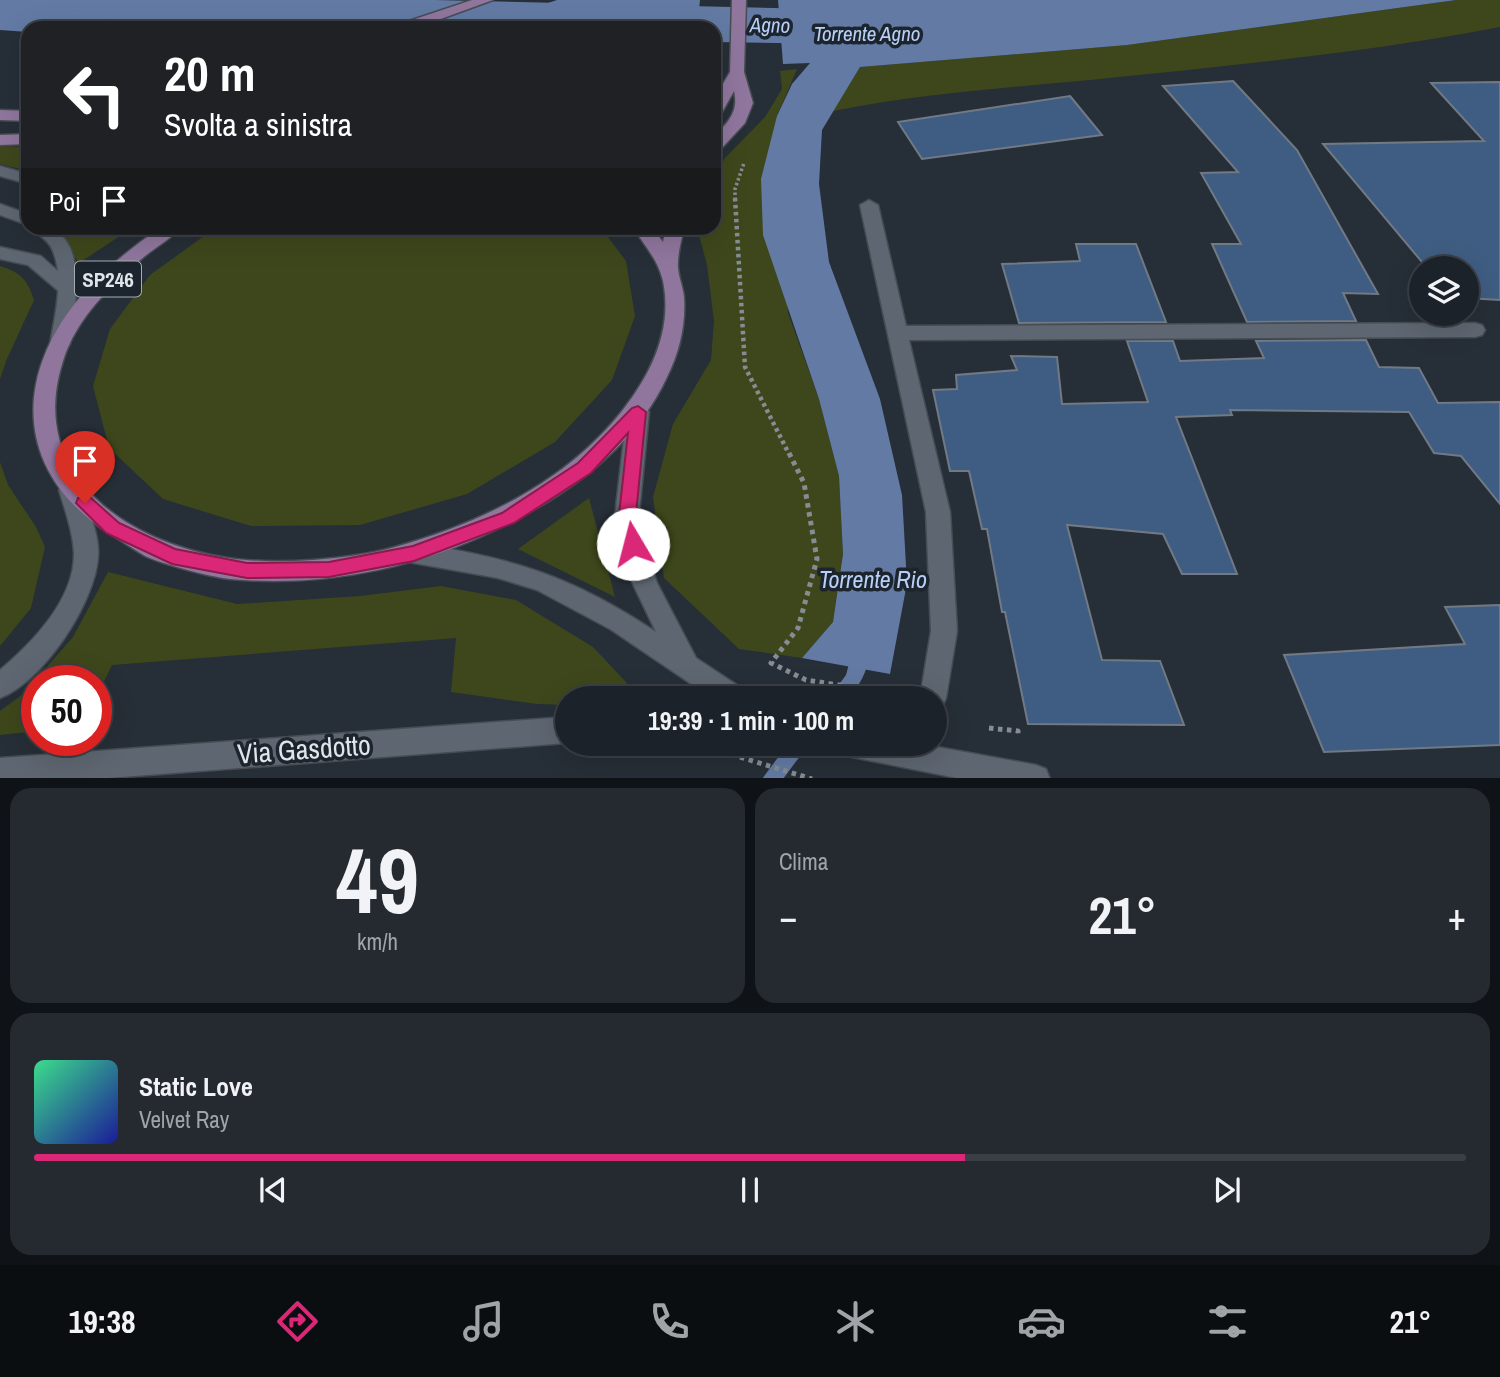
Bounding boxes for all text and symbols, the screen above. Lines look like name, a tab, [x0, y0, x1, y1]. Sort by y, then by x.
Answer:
water label: Agno	[749, 10, 790, 40]
water label: Torrente Agno	[814, 19, 920, 48]
text: 20 m	[164, 40, 256, 106]
icon: left	[49, 49, 140, 140]
text: Svolta a sinistra	[164, 103, 352, 146]
icon: arrive	[95, 182, 133, 220]
text: Poi	[49, 184, 81, 219]
map controls	[1409, 256, 1479, 326]
button: layers	[1409, 256, 1479, 326]
road number: SP246	[75, 262, 141, 296]
pin	[55, 431, 115, 503]
icon: arrive	[66, 442, 104, 480]
position arrow	[596, 507, 670, 581]
water label: Torrente Rio	[819, 563, 927, 595]
speed limit sign: 50	[21, 665, 112, 756]
text: 19:39 · 1 min · 100 m	[648, 703, 854, 738]
street label: Via Gasdotto	[236, 725, 372, 773]
text: 49	[336, 819, 419, 941]
text: Clima	[779, 846, 828, 877]
text: 21°	[1088, 880, 1157, 950]
text: −	[779, 891, 797, 942]
text: +	[1448, 891, 1466, 942]
text: km/h	[357, 926, 398, 957]
text: Static Love	[139, 1069, 253, 1104]
text: Velvet Ray	[139, 1104, 229, 1135]
icon: previous	[254, 1171, 292, 1209]
icon: pause	[731, 1171, 769, 1209]
icon: next	[1208, 1171, 1246, 1209]
icon: directions	[273, 1297, 322, 1346]
icon: music	[459, 1297, 508, 1346]
icon: phone	[645, 1297, 694, 1346]
icon: climate	[831, 1297, 880, 1346]
icon: car	[1017, 1297, 1066, 1346]
icon: filters	[1203, 1297, 1252, 1346]
text: 19:38	[69, 1300, 136, 1343]
text: 21°	[1389, 1300, 1431, 1343]

